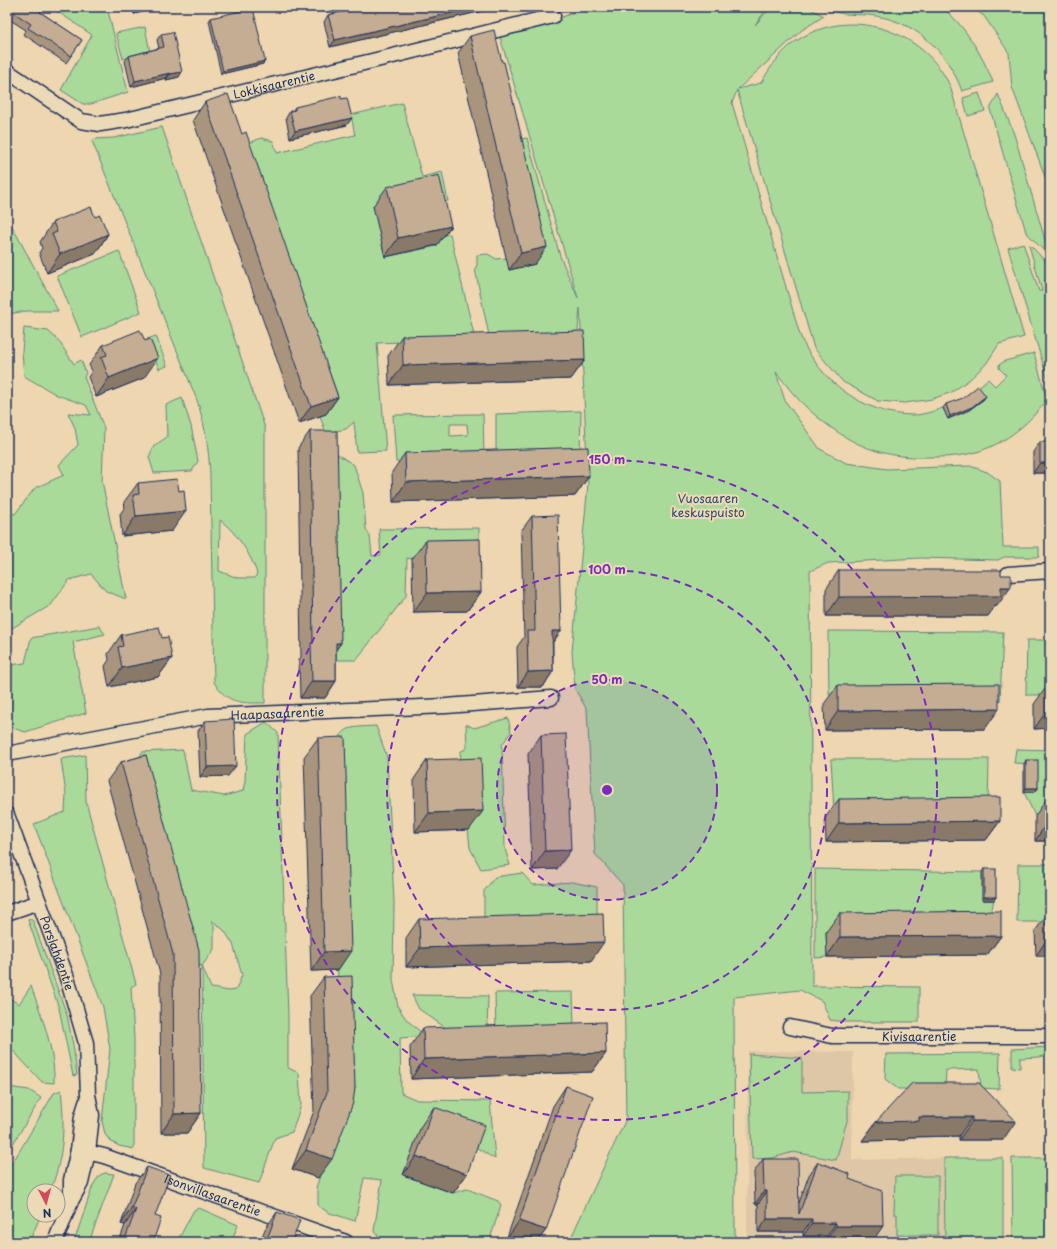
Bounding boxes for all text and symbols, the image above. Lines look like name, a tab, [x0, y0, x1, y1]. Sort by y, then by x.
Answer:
street label: Lokkisaarentie	[231, 66, 317, 103]
text: 150 m	[589, 450, 625, 468]
park label: Vuosaaren keskuspuisto	[671, 489, 745, 521]
text: 100 m	[588, 560, 626, 578]
text: 50 m	[591, 670, 623, 688]
street label: Haapasaarentie	[230, 702, 324, 724]
centre of rings	[600, 783, 614, 797]
street label: Porslahdentie	[36, 913, 79, 992]
street label: Kivisaarentie	[882, 1027, 956, 1045]
street label: Isonvillasaarentie	[162, 1169, 263, 1220]
north arrow	[26, 1183, 66, 1223]
text: N	[42, 1205, 52, 1222]

